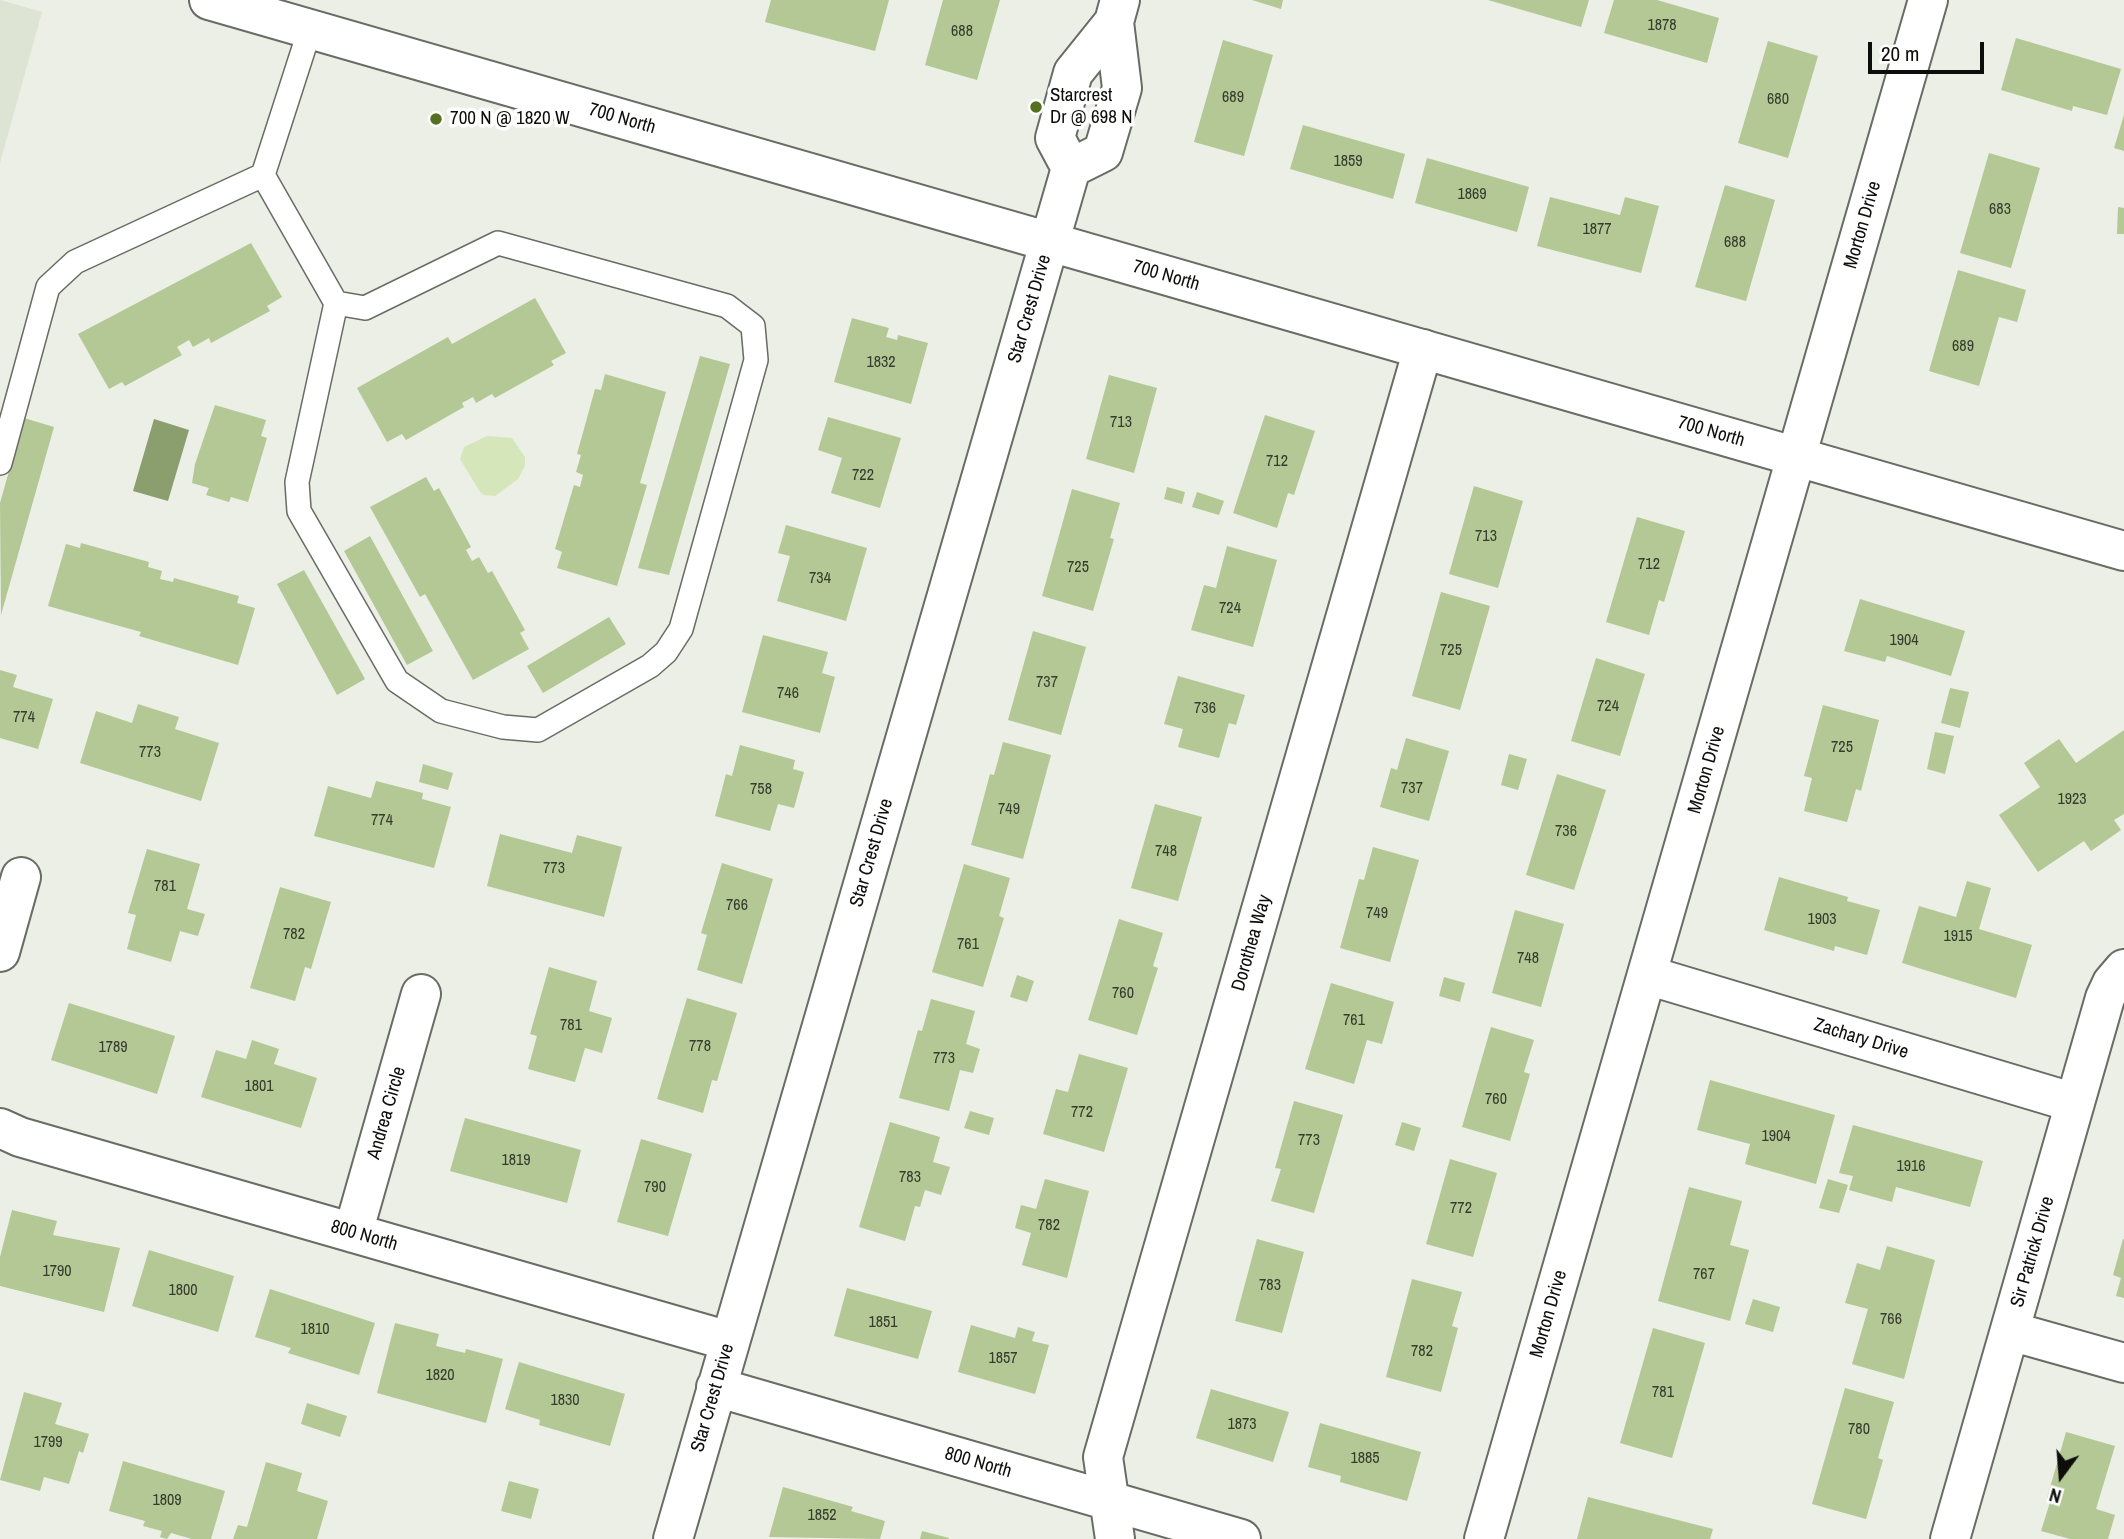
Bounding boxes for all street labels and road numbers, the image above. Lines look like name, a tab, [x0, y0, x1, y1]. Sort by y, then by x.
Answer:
street label: 700 North	[586, 99, 658, 139]
street label: Morton Drive	[1840, 179, 1886, 271]
street label: Star Crest Drive	[1004, 252, 1056, 366]
street label: 700 North	[1130, 256, 1202, 296]
street label: 700 North	[1675, 412, 1747, 452]
street label: Morton Drive	[1684, 724, 1730, 816]
street label: Star Crest Drive	[846, 796, 898, 910]
street label: Dorothea Way	[1227, 892, 1277, 994]
street label: Zachary Drive	[1811, 1014, 1911, 1064]
street label: Andrea Circle	[363, 1064, 411, 1162]
street label: Sir Patrick Drive	[2006, 1194, 2060, 1310]
street label: 800 North	[328, 1216, 400, 1256]
street label: Morton Drive	[1526, 1268, 1572, 1360]
street label: Star Crest Drive	[687, 1341, 739, 1455]
street label: 800 North	[942, 1443, 1014, 1483]

